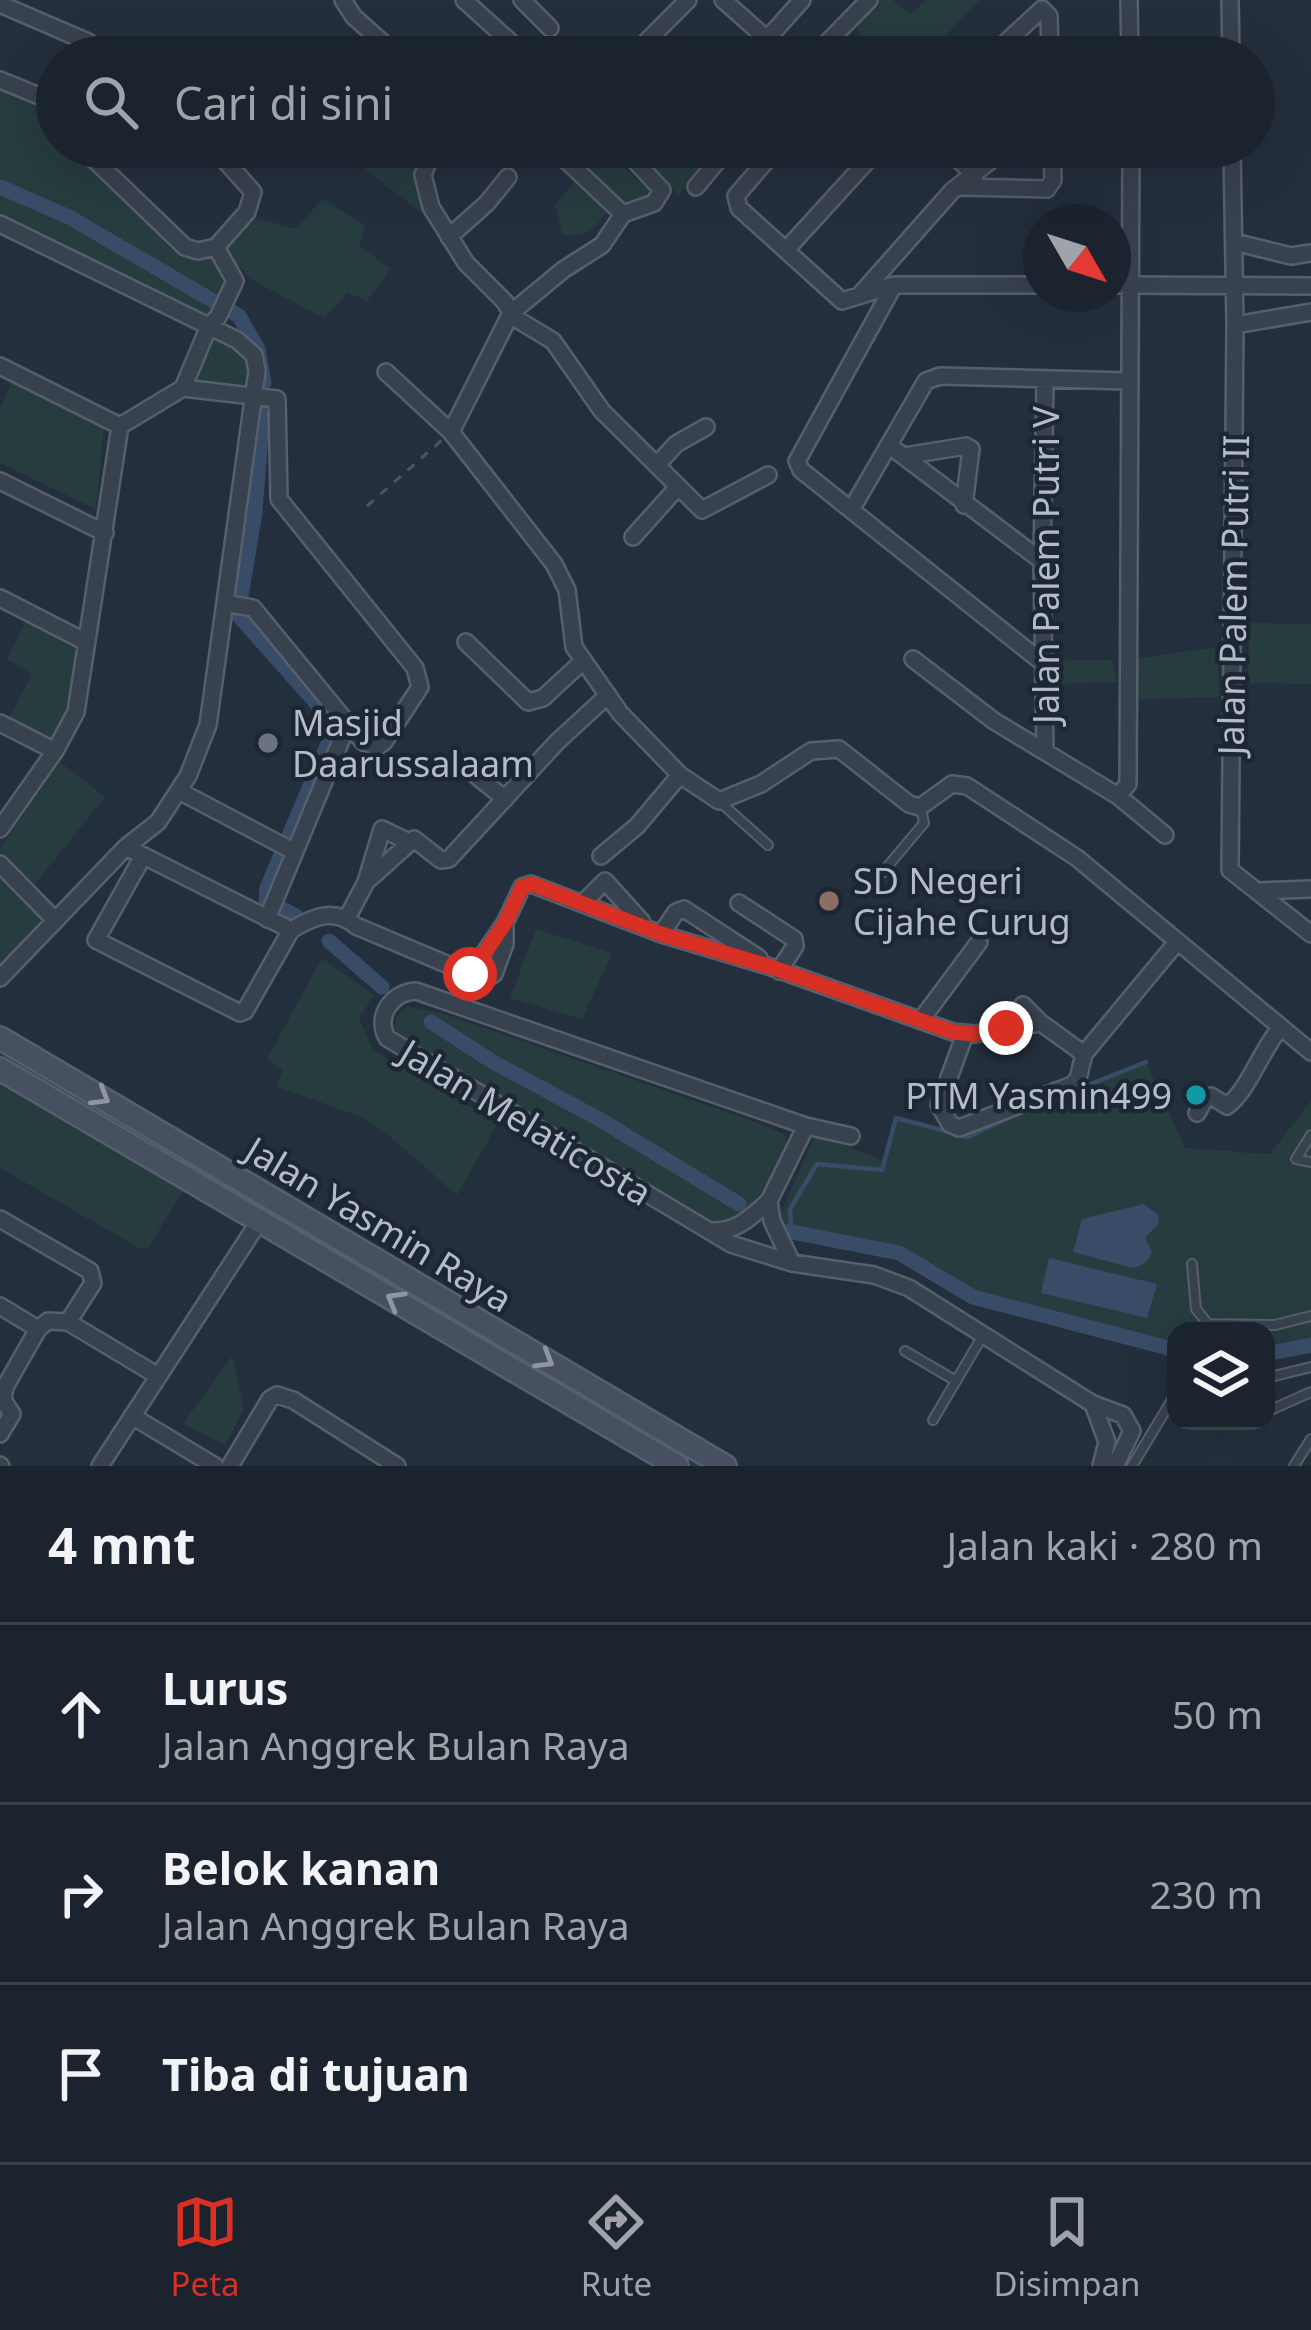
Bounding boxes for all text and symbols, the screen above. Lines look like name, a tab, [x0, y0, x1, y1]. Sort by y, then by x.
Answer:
search box	[36, 36, 1275, 168]
icon: search	[78, 69, 144, 135]
text: Cari di sini	[174, 72, 393, 133]
north arrow	[1023, 204, 1131, 312]
street label: Jalan Palem Putri V	[1021, 406, 1070, 727]
street label: Jalan Palem Putri II	[1206, 434, 1260, 759]
place label: Masjid Daarussalaam	[292, 698, 534, 788]
marker: Masjid Daarussalaam	[255, 730, 281, 756]
place label: SD Negeri Cijahe Curug	[853, 856, 1071, 946]
marker: SD Negeri Cijahe Curug	[816, 888, 842, 914]
route start	[443, 947, 497, 1001]
route end	[979, 1001, 1033, 1055]
street label: Jalan Melaticosta	[389, 1026, 661, 1216]
place label: PTM Yasmin499	[905, 1071, 1172, 1120]
marker: PTM Yasmin499	[1183, 1082, 1209, 1108]
one-way arrow	[88, 1083, 110, 1106]
street label: Jalan Yasmin Raya	[234, 1123, 521, 1323]
one-way arrow	[386, 1292, 408, 1315]
map controls	[1167, 1322, 1275, 1430]
button: layers	[1167, 1322, 1275, 1430]
one-way arrow	[532, 1346, 554, 1368]
text: 4 mnt	[48, 1509, 195, 1579]
text: Jalan kaki · 280 m	[946, 1518, 1263, 1571]
text: Lurus	[162, 1657, 288, 1718]
icon: ahead	[48, 1681, 114, 1747]
text: 50 m	[1172, 1687, 1263, 1740]
text: Jalan Anggrek Bulan Raya	[162, 1718, 630, 1771]
text: Belok kanan	[162, 1837, 440, 1898]
icon: right	[48, 1861, 114, 1927]
text: 230 m	[1149, 1867, 1263, 1920]
text: Jalan Anggrek Bulan Raya	[162, 1898, 630, 1951]
icon: arrive	[48, 2041, 114, 2107]
text: Tiba di tujuan	[162, 2043, 470, 2104]
tab: Peta	[171, 2189, 240, 2306]
tab: Rute	[581, 2189, 652, 2306]
tab: Disimpan	[993, 2189, 1140, 2306]

